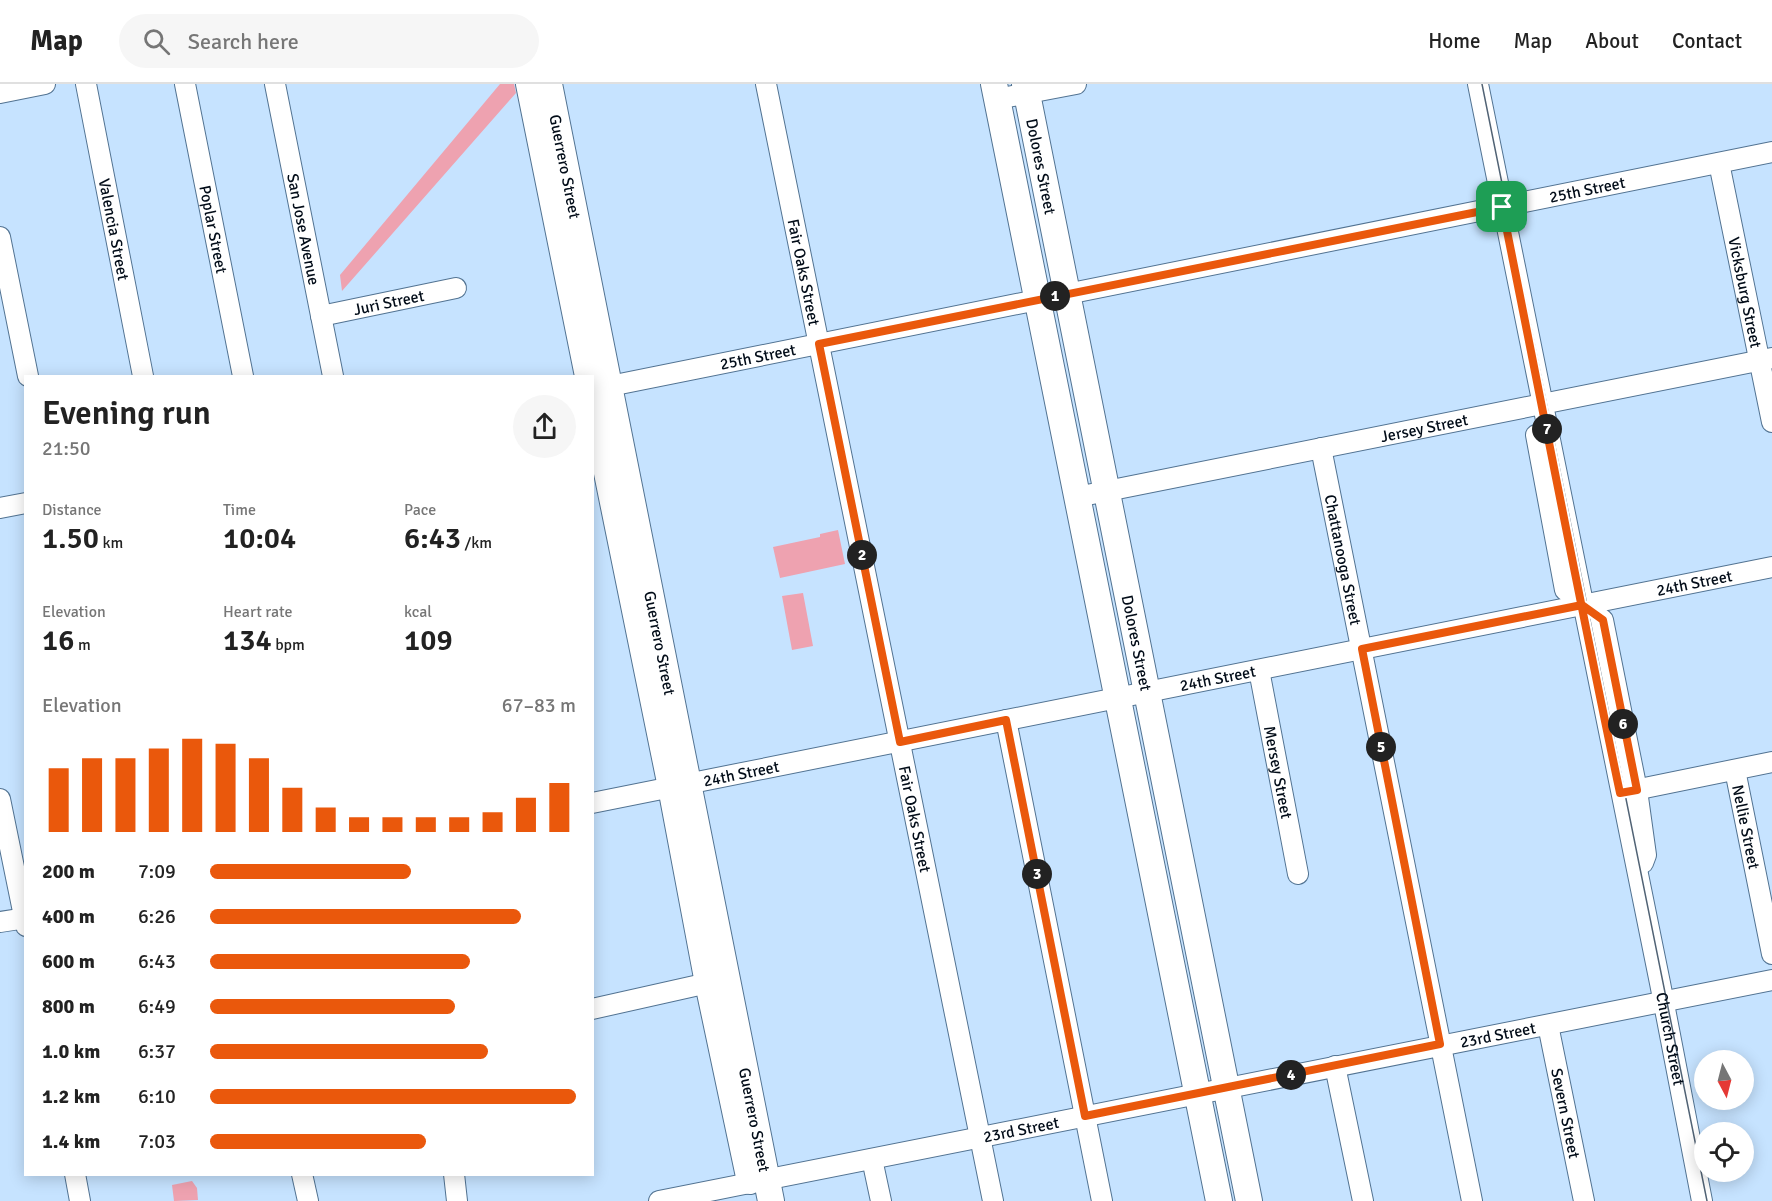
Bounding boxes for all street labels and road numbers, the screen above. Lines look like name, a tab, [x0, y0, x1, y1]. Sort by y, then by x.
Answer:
street label: Guerrero Street	[544, 113, 585, 221]
street label: Dolores Street	[1021, 117, 1060, 217]
street label: San Jose Avenue	[282, 172, 324, 287]
street label: 25th Street	[1548, 173, 1627, 208]
street label: Valencia Street	[94, 177, 133, 283]
street label: Poplar Street	[194, 184, 231, 276]
street label: Fair Oaks Street	[783, 217, 824, 328]
street label: Vicksburg Street	[1723, 235, 1766, 350]
street label: Juri Street	[352, 286, 426, 320]
street label: 25th Street	[718, 340, 798, 375]
street label: Jersey Street	[1379, 410, 1470, 447]
street label: Chattanooga Street	[1320, 493, 1365, 627]
street label: 24th Street	[1655, 566, 1734, 601]
street label: Guerrero Street	[639, 589, 679, 697]
street label: Dolores Street	[1117, 593, 1156, 693]
street label: 24th Street	[1178, 661, 1258, 696]
street label: Mersey Street	[1259, 724, 1296, 821]
street label: 24th Street	[702, 757, 781, 792]
street label: Fair Oaks Street	[894, 764, 935, 875]
street label: Nellie Street	[1727, 783, 1764, 871]
street label: Church Street	[1651, 991, 1689, 1087]
street label: 23rd Street	[1458, 1018, 1538, 1053]
street label: Guerrero Street	[734, 1066, 774, 1174]
street label: Severn Street	[1546, 1066, 1584, 1161]
street label: 23rd Street	[982, 1113, 1061, 1147]

